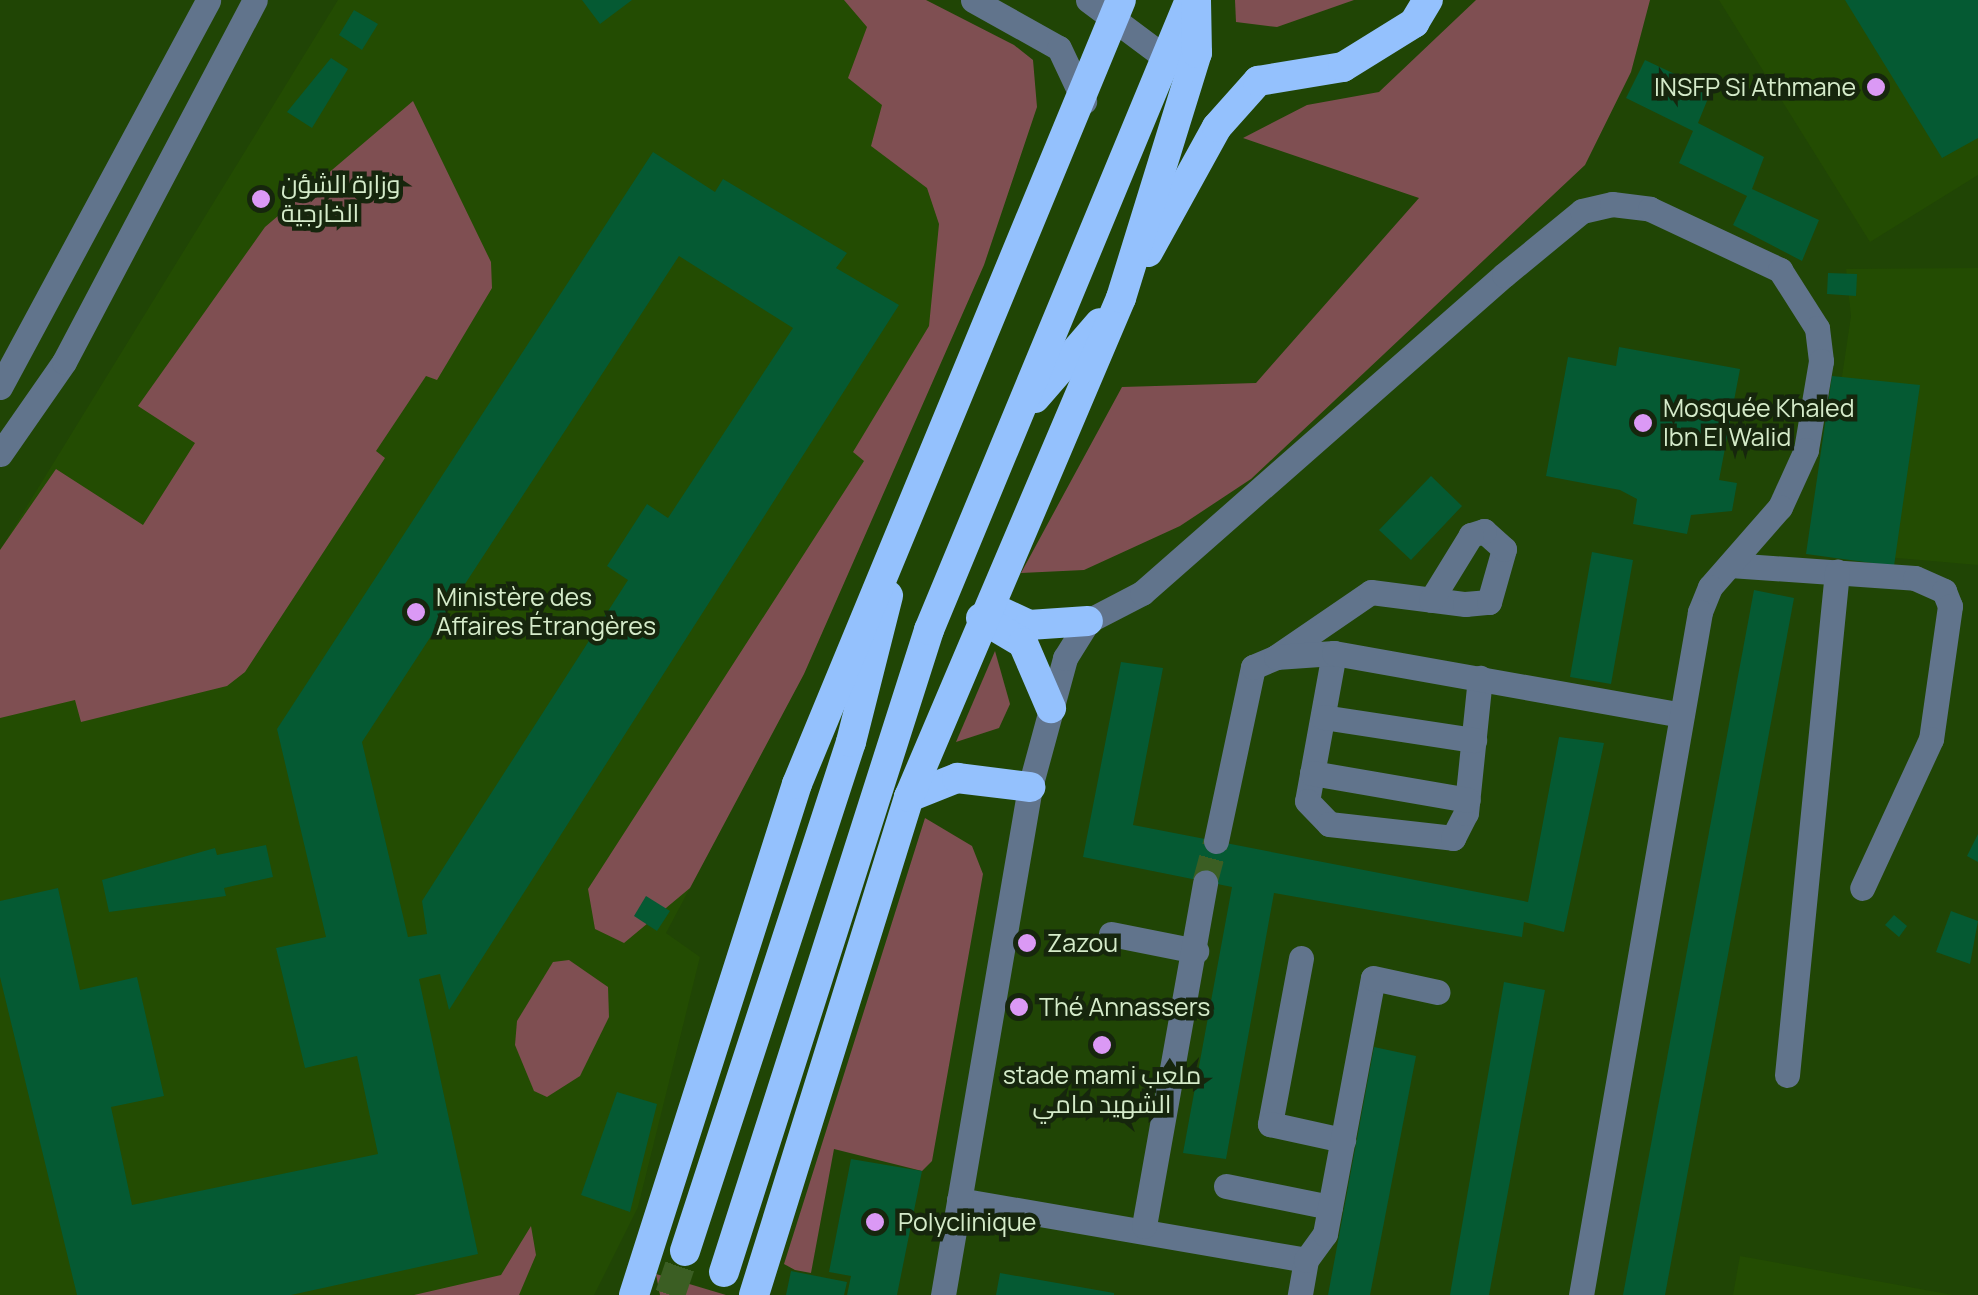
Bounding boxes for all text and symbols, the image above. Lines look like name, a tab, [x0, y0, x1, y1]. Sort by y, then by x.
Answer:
place label: INSFP Si Athmane	[1654, 72, 1856, 102]
marker: INSFP Si Athmane	[1865, 76, 1887, 98]
place label: وزارة الشؤن الخارجية	[281, 170, 400, 229]
marker: وزارة الشؤن الخارجية	[250, 188, 272, 210]
place label: Mosquée Khaled Ibn El Walid	[1663, 394, 1855, 453]
marker: Mosquée Khaled Ibn El Walid	[1632, 412, 1654, 434]
place label: Ministère des Affaires Étrangères	[436, 583, 656, 642]
marker: Ministère des Affaires Étrangères	[405, 601, 427, 623]
place label: Zazou	[1047, 928, 1118, 958]
marker: Zazou	[1016, 932, 1038, 954]
place label: Thé Annassers	[1039, 992, 1210, 1022]
marker: Thé Annassers	[1008, 996, 1030, 1018]
marker: stade mami ملعب الشهيد مامي	[1091, 1034, 1113, 1056]
place label: stade mami ملعب الشهيد مامي	[1003, 1061, 1201, 1120]
place label: Polyclinique	[898, 1207, 1036, 1237]
marker: Polyclinique	[862, 1209, 888, 1235]

